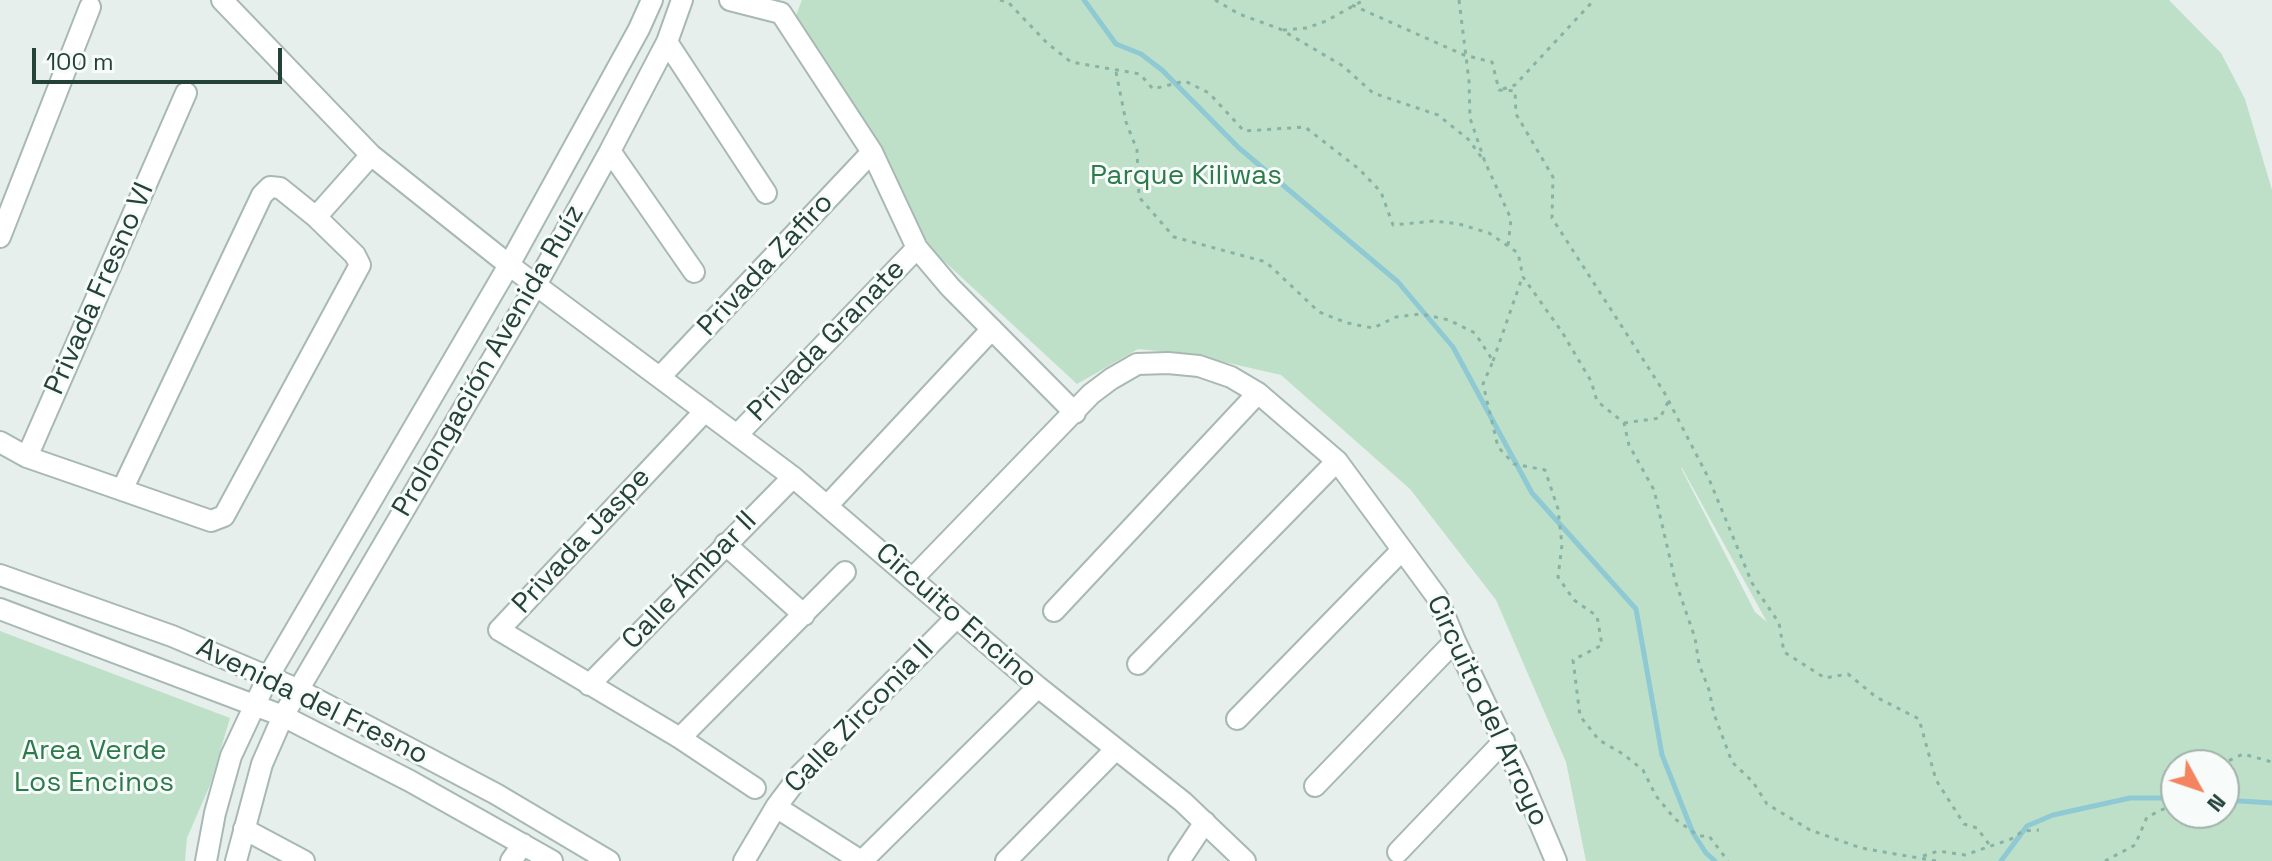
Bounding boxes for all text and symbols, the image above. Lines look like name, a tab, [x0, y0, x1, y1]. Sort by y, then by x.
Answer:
scale bar	[36, 32, 286, 82]
text: 100 m	[46, 46, 114, 77]
park label: Parque Kiliwas	[1090, 159, 1282, 193]
street label: Privada Fresno VI	[38, 178, 162, 400]
street label: Privada Zafiro	[691, 187, 841, 343]
street label: Prolongación Avenida Ruíz	[386, 199, 592, 523]
street label: Privada Granate	[741, 253, 913, 429]
street label: Privada Jaspe	[506, 461, 658, 621]
street label: Calle Ámbar II	[616, 505, 764, 657]
street label: Circuito Encino	[868, 537, 1044, 695]
street label: Circuito del Arroyo	[1419, 590, 1555, 832]
street label: Avenida del Fresno	[191, 631, 433, 773]
street label: Calle Zirconia II	[779, 634, 941, 800]
park label: Area Verde Los Encinos	[14, 734, 174, 800]
north arrow	[2160, 749, 2240, 829]
text: N	[2201, 788, 2232, 818]

